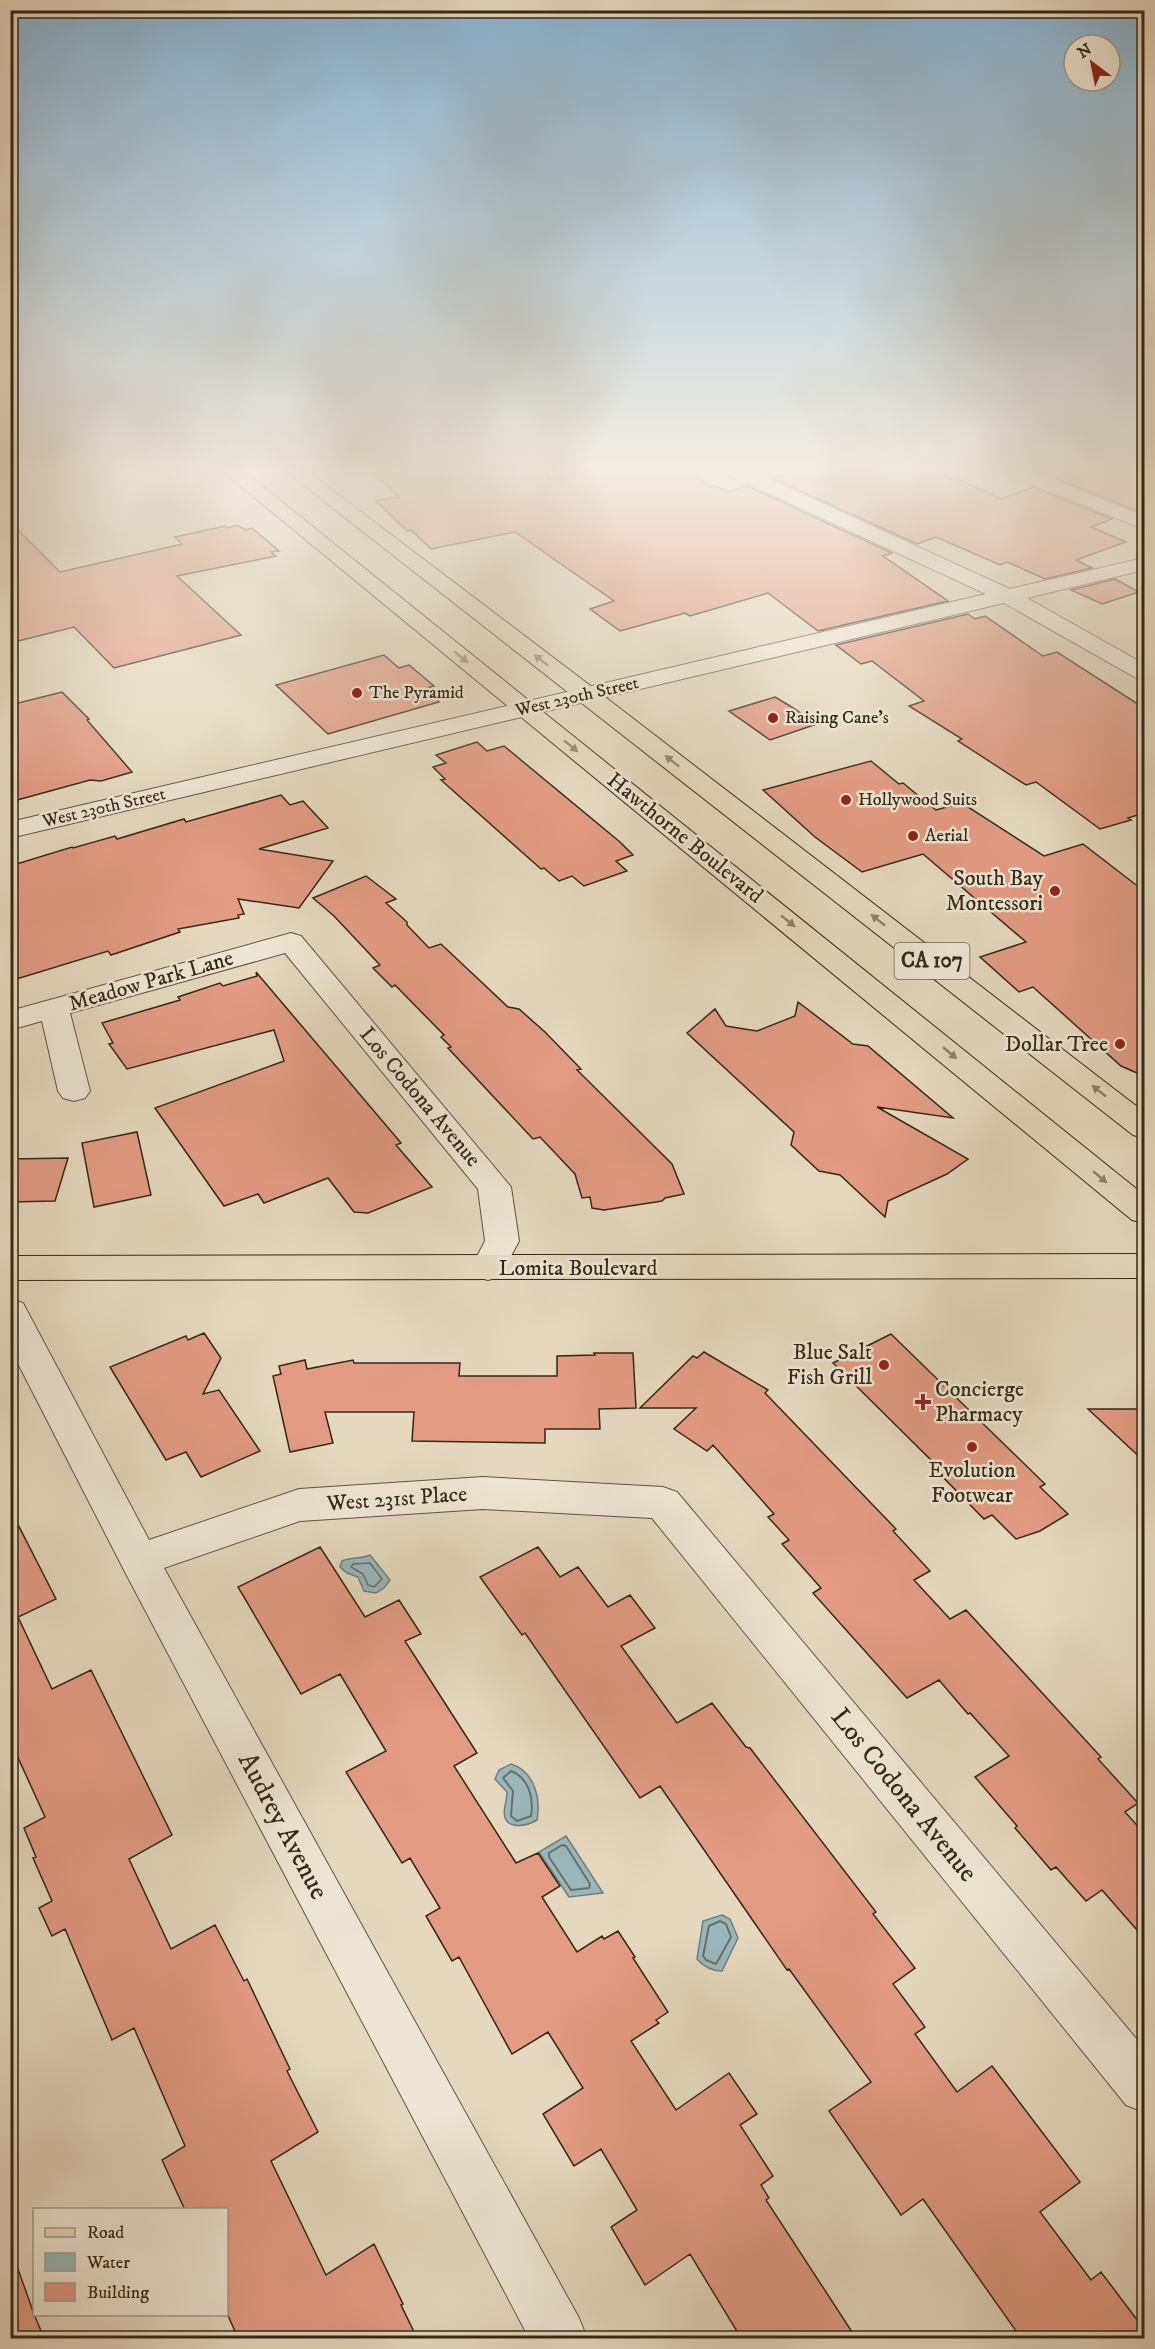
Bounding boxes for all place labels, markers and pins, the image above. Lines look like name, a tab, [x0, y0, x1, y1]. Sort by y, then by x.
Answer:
place label: The Pyramid	[369, 682, 464, 704]
marker: The Pyramid	[350, 686, 364, 700]
place label: Raising Cane's	[785, 707, 889, 729]
marker: Raising Cane's	[766, 711, 780, 725]
place label: Hollywood Suits	[858, 789, 977, 811]
marker: Hollywood Suits	[839, 793, 853, 807]
place label: Aerial	[925, 825, 969, 847]
marker: Aerial	[906, 829, 920, 843]
place label: South Bay Montessori	[946, 865, 1044, 917]
marker: South Bay Montessori	[1048, 884, 1062, 898]
place label: Dollar Tree	[1005, 1031, 1108, 1058]
marker: Dollar Tree	[1113, 1037, 1127, 1051]
place label: Blue Salt Fish Grill	[787, 1339, 872, 1391]
marker: Blue Salt Fish Grill	[877, 1358, 891, 1372]
place label: Concierge Pharmacy	[935, 1376, 1024, 1428]
marker: Concierge Pharmacy	[916, 1395, 930, 1409]
marker: Evolution Footwear	[965, 1440, 979, 1454]
place label: Evolution Footwear	[928, 1457, 1016, 1509]

